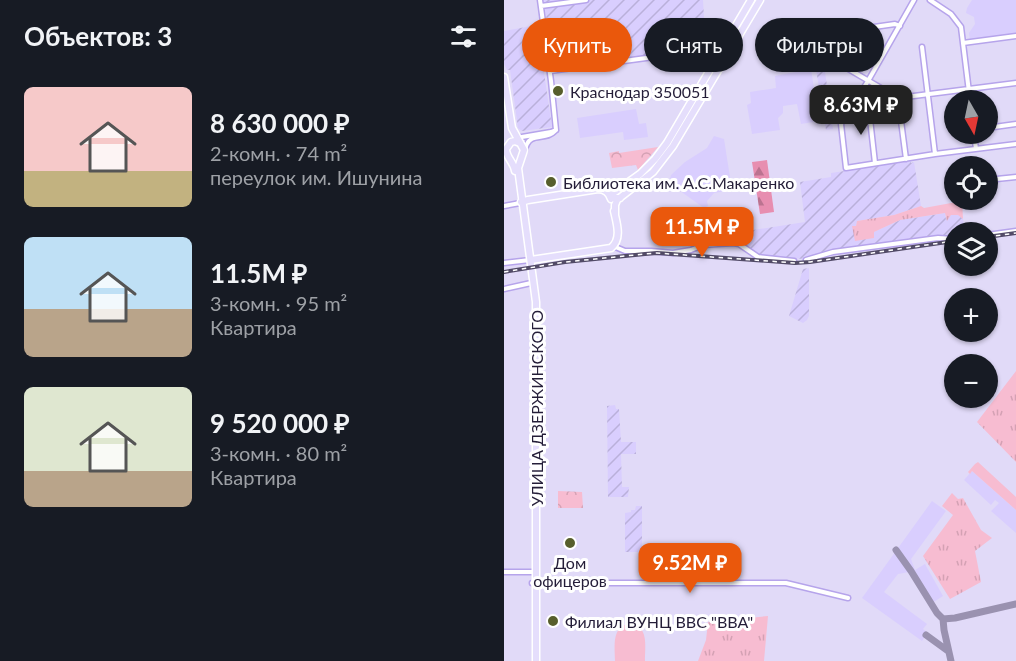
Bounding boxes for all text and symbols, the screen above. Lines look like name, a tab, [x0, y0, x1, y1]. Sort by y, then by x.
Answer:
chip: Купить	[522, 18, 632, 72]
chip: Снять	[644, 18, 743, 72]
chip: Фильтры	[755, 18, 884, 72]
text: Объектов: 3	[24, 20, 172, 52]
icon: filters	[447, 20, 480, 53]
place label: Краснодар 350051	[570, 82, 710, 101]
marker: Краснодар 350051	[551, 84, 565, 98]
pin: 8.63M ₽	[806, 85, 916, 136]
north arrow	[944, 90, 998, 144]
map controls	[944, 90, 998, 408]
text: 8.63M ₽	[824, 92, 898, 116]
text: 8 630 000 ₽	[210, 107, 350, 139]
icon: home	[72, 111, 144, 183]
text: 2-комн. · 74 m²	[210, 141, 347, 165]
button: locate	[944, 156, 998, 210]
text: переулок им. Ишунина	[210, 165, 423, 189]
place label: Библиотека им. А.С.Макаренко	[563, 173, 794, 192]
marker: Библиотека им. А.С.Макаренко	[544, 175, 558, 189]
pin: 11.5M ₽	[647, 207, 757, 258]
text: 11.5M ₽	[665, 214, 739, 238]
button: layers	[944, 222, 998, 276]
text: 11.5M ₽	[210, 257, 307, 289]
icon: home	[72, 261, 144, 333]
button: +	[944, 288, 998, 342]
text: 3-комн. · 95 m²	[210, 291, 347, 315]
street label: УЛИЦА ДЗЕРЖИНСКОГО	[527, 310, 546, 506]
text: Квартира	[210, 315, 297, 339]
button: −	[944, 354, 998, 408]
text: 9 520 000 ₽	[210, 407, 350, 439]
icon: home	[72, 411, 144, 483]
text: 3-комн. · 80 m²	[210, 441, 347, 465]
text: Квартира	[210, 465, 297, 489]
marker: Дом офицеров	[563, 536, 577, 550]
pin: 9.52M ₽	[635, 543, 745, 594]
text: 9.52M ₽	[653, 550, 727, 574]
place label: Дом офицеров	[533, 553, 607, 590]
place label: Филиал ВУНЦ ВВС "ВВА"	[565, 612, 753, 631]
marker: Филиал ВУНЦ ВВС "ВВА"	[546, 614, 560, 628]

